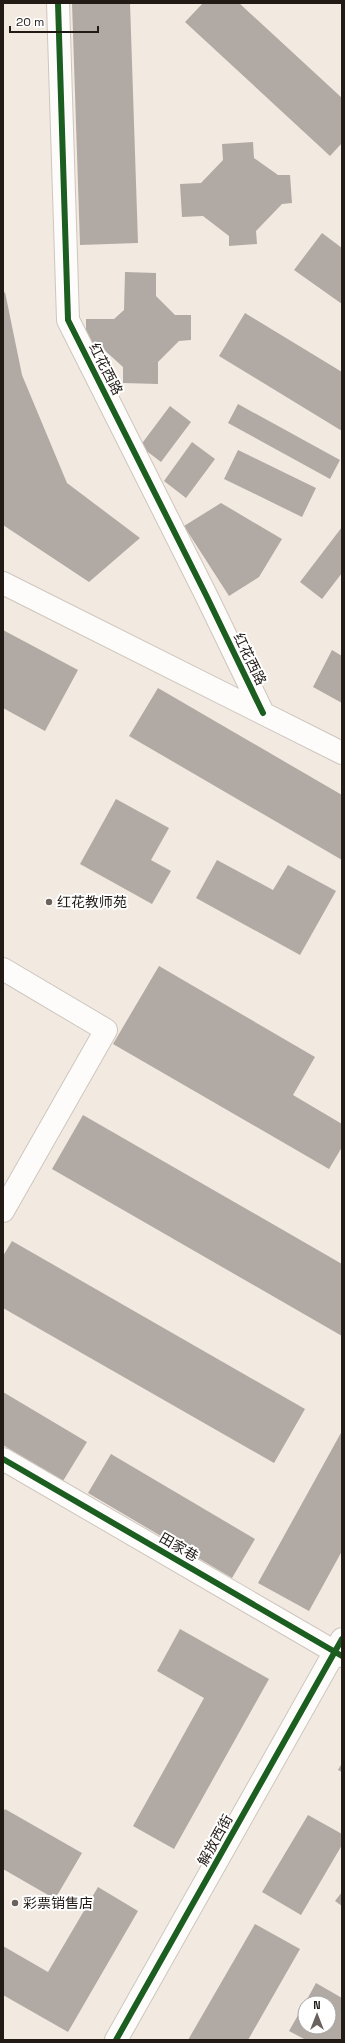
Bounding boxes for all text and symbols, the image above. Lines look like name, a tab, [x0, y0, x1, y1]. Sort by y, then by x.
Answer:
scale bar	[10, 8, 98, 34]
text: 20 m	[16, 14, 44, 30]
street label: 红花西路	[85, 340, 127, 398]
street label: 红花西路	[230, 630, 270, 688]
place label: 红花教师苑	[57, 893, 127, 911]
marker: 红花教师苑	[44, 897, 54, 907]
street label: 田家巷	[156, 1529, 202, 1565]
street label: 解放西街	[194, 1811, 236, 1869]
place label: 彩票销售店	[23, 1894, 93, 1912]
marker: 彩票销售店	[10, 1898, 20, 1908]
north arrow	[297, 1995, 337, 2035]
text: N	[313, 1998, 321, 2012]

